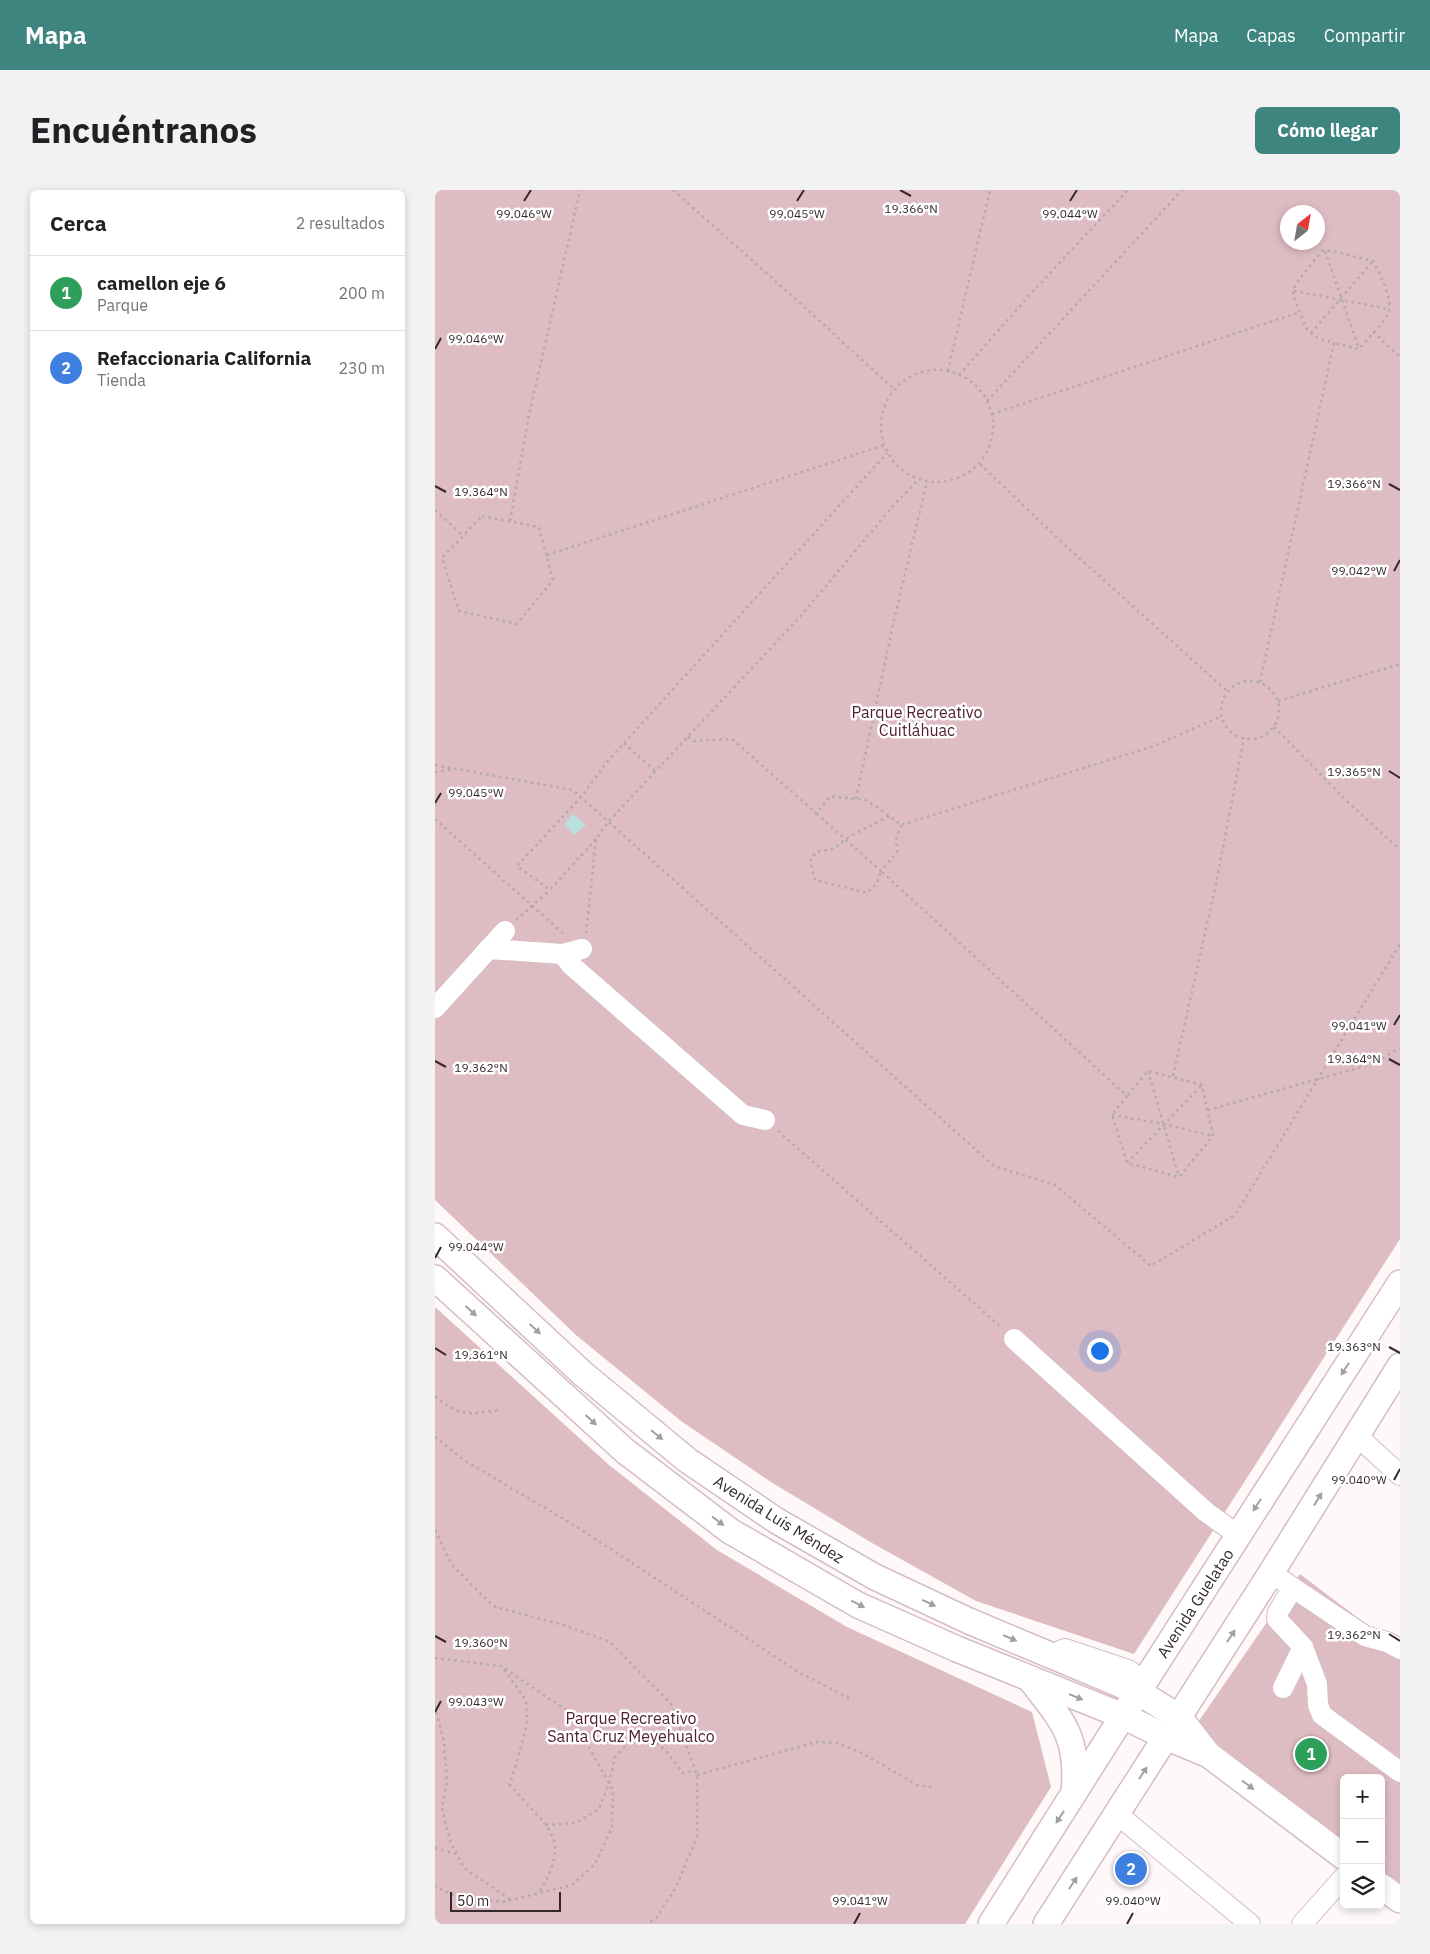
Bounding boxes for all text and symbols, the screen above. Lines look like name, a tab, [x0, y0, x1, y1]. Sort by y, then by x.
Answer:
text: Mapa	[25, 19, 87, 51]
text: Mapa	[1174, 24, 1218, 47]
text: Capas	[1246, 24, 1296, 47]
text: Compartir	[1324, 24, 1405, 47]
text: Encuéntranos	[30, 107, 257, 153]
button: Cómo llegar	[1255, 107, 1400, 154]
text: 19.366°N	[884, 201, 938, 216]
north arrow	[1280, 205, 1325, 250]
text: 99.046°W	[496, 206, 552, 221]
text: 99.045°W	[769, 206, 825, 221]
text: 99.044°W	[1042, 206, 1098, 221]
text: Cerca	[50, 209, 107, 237]
text: 2 resultados	[296, 213, 385, 233]
text: camellon eje 6	[97, 271, 226, 295]
text: 1	[61, 283, 71, 303]
text: 200 m	[338, 283, 385, 303]
text: Parque	[97, 295, 148, 315]
text: 99.046°W	[448, 331, 504, 346]
text: Refaccionaria California	[97, 346, 311, 370]
text: 2	[61, 358, 71, 378]
text: 230 m	[338, 358, 385, 378]
text: Tienda	[97, 370, 146, 390]
text: 19.366°N	[1327, 476, 1381, 491]
text: 19.364°N	[454, 484, 508, 499]
text: 99.042°W	[1331, 563, 1387, 578]
park label: Parque Recreativo Cuitláhuac	[851, 702, 983, 740]
text: 19.365°N	[1327, 764, 1381, 779]
text: 99.045°W	[448, 785, 504, 800]
text: 99.041°W	[1331, 1018, 1387, 1033]
text: 19.364°N	[1327, 1051, 1381, 1066]
text: 19.362°N	[454, 1060, 508, 1075]
text: 99.044°W	[448, 1239, 504, 1254]
one-way arrow	[465, 1305, 477, 1317]
one-way arrow	[528, 1323, 540, 1335]
your location	[1087, 1338, 1113, 1364]
text: 19.363°N	[1327, 1339, 1381, 1354]
text: 19.361°N	[454, 1347, 508, 1362]
one-way arrow	[1340, 1362, 1350, 1375]
one-way arrow	[585, 1414, 597, 1426]
one-way arrow	[651, 1430, 664, 1441]
street label: Avenida Luis Méndez	[710, 1471, 848, 1567]
text: 99.040°W	[1331, 1472, 1387, 1487]
one-way arrow	[1313, 1492, 1322, 1505]
one-way arrow	[1252, 1499, 1262, 1512]
one-way arrow	[711, 1516, 724, 1527]
street label: Avenida Guelatao	[1152, 1545, 1238, 1661]
one-way arrow	[922, 1599, 936, 1607]
one-way arrow	[850, 1600, 865, 1608]
text: 19.362°N	[1327, 1627, 1381, 1642]
one-way arrow	[1226, 1629, 1236, 1643]
text: 19.360°N	[454, 1635, 508, 1650]
one-way arrow	[1003, 1635, 1017, 1643]
one-way arrow	[1069, 1693, 1084, 1701]
text: 99.043°W	[448, 1694, 504, 1709]
park label: Parque Recreativo Santa Cruz Meyehualco	[547, 1708, 715, 1746]
pin: 1	[1295, 1735, 1327, 1773]
one-way arrow	[1138, 1766, 1148, 1779]
map controls	[1340, 1774, 1385, 1909]
button: +	[1340, 1774, 1385, 1819]
one-way arrow	[1241, 1779, 1254, 1790]
one-way arrow	[1055, 1810, 1065, 1824]
button: −	[1340, 1819, 1385, 1864]
pin: 2	[1115, 1850, 1147, 1888]
button: layers	[1340, 1864, 1385, 1909]
one-way arrow	[1068, 1876, 1077, 1890]
scale bar	[450, 1889, 561, 1912]
text: 50 m	[457, 1892, 489, 1910]
text: 99.041°W	[832, 1893, 888, 1908]
text: 99.040°W	[1105, 1893, 1161, 1908]

